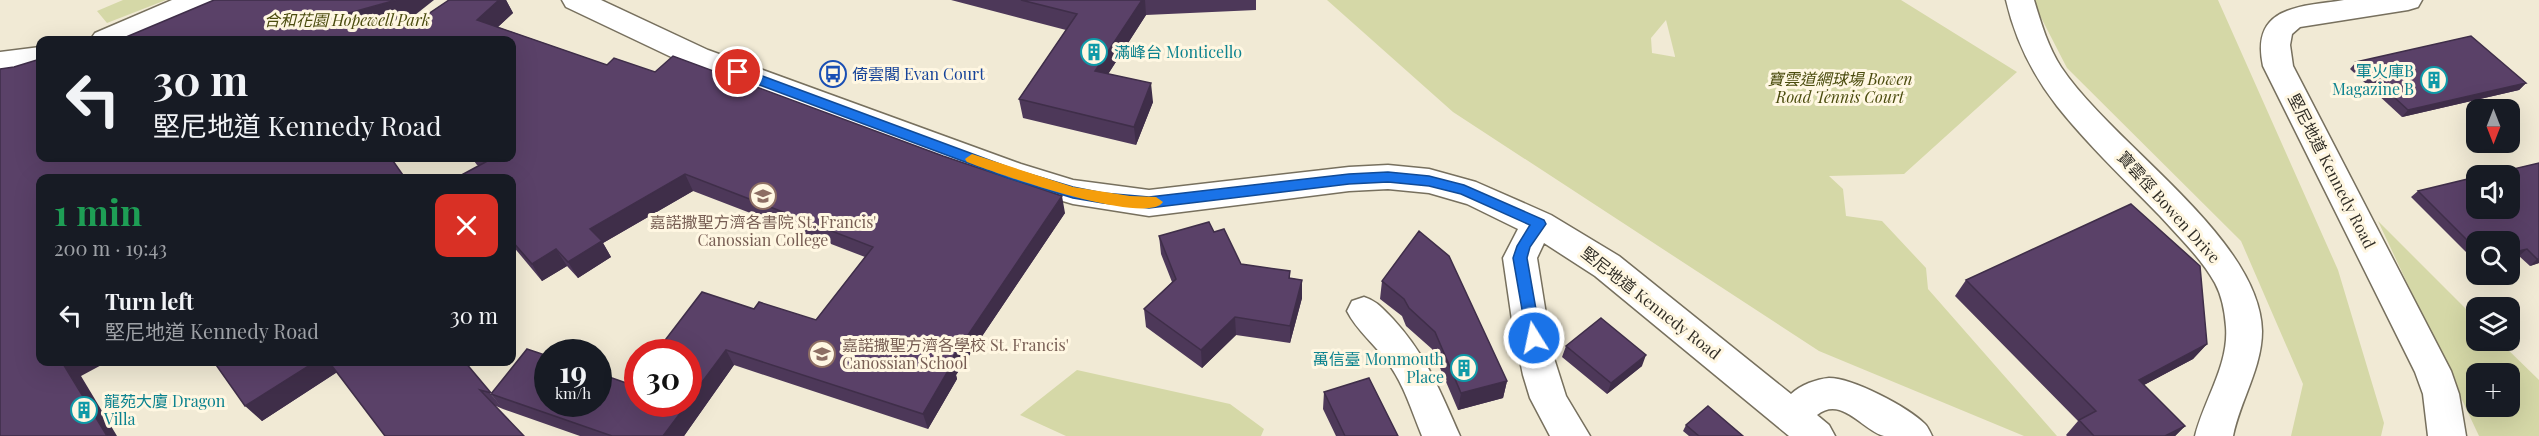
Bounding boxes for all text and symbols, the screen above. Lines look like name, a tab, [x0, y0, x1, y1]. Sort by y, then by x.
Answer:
park label: 合和花園 Hopewell Park	[264, 9, 430, 30]
building icon: 滿峰台 Monticello	[1079, 37, 1109, 67]
place label: 滿峰台 Monticello	[1114, 41, 1242, 62]
pin	[712, 46, 763, 97]
text: 30 m	[153, 51, 248, 107]
icon: arrive	[721, 55, 754, 88]
bus stop icon: 倚雲閣 Evan Court	[818, 59, 848, 89]
icon: left	[54, 60, 132, 138]
place label: 軍火庫B Magazine B	[2332, 60, 2414, 99]
place label: 倚雲閣 Evan Court	[852, 63, 985, 84]
building icon: 軍火庫B Magazine B	[2419, 65, 2449, 95]
park label: 寶雲道網球場 Bowen Road Tennis Court	[1767, 68, 1913, 107]
street label: 堅尼地道 Kennedy Road	[2284, 90, 2381, 252]
north arrow	[2466, 99, 2520, 153]
map controls	[2466, 99, 2520, 417]
text: 堅尼地道 Kennedy Road	[153, 107, 442, 143]
street label: 寶雲徑 Bowen Drive	[2114, 146, 2225, 267]
button: sound	[2466, 165, 2520, 219]
school or university icon: 嘉諾撒聖方濟各書院 St. Francis' Canossian College	[748, 181, 778, 211]
text: 1 min	[54, 187, 142, 235]
button: close	[435, 194, 498, 257]
place label: 嘉諾撒聖方濟各書院 St. Francis' Canossian College	[650, 211, 876, 250]
button: search	[2466, 231, 2520, 285]
text: 200 m · 19:43	[54, 234, 167, 261]
street label: 堅尼地道 Kennedy Road	[1577, 242, 1725, 364]
text: Turn left	[105, 286, 194, 316]
button: layers	[2466, 297, 2520, 351]
icon: left	[54, 299, 87, 332]
text: 30 m	[450, 300, 498, 330]
position arrow	[1502, 306, 1566, 370]
text: 堅尼地道 Kennedy Road	[105, 317, 319, 344]
place label: 嘉諾撒聖方濟各學校 St. Francis' Canossian School	[842, 334, 1069, 373]
speed limit sign: 30	[624, 339, 702, 417]
school or university icon: 嘉諾撒聖方濟各學校 St. Francis' Canossian School	[807, 339, 837, 369]
place label: 萬信臺 Monmouth Place	[1313, 348, 1445, 387]
text: 19	[559, 351, 587, 391]
building icon: 萬信臺 Monmouth Place	[1449, 353, 1479, 383]
button: +	[2466, 363, 2520, 417]
text: km/h	[555, 383, 591, 403]
place label: 龍苑大廈 Dragon Villa	[103, 390, 226, 429]
building icon: 龍苑大廈 Dragon Villa	[69, 395, 99, 425]

